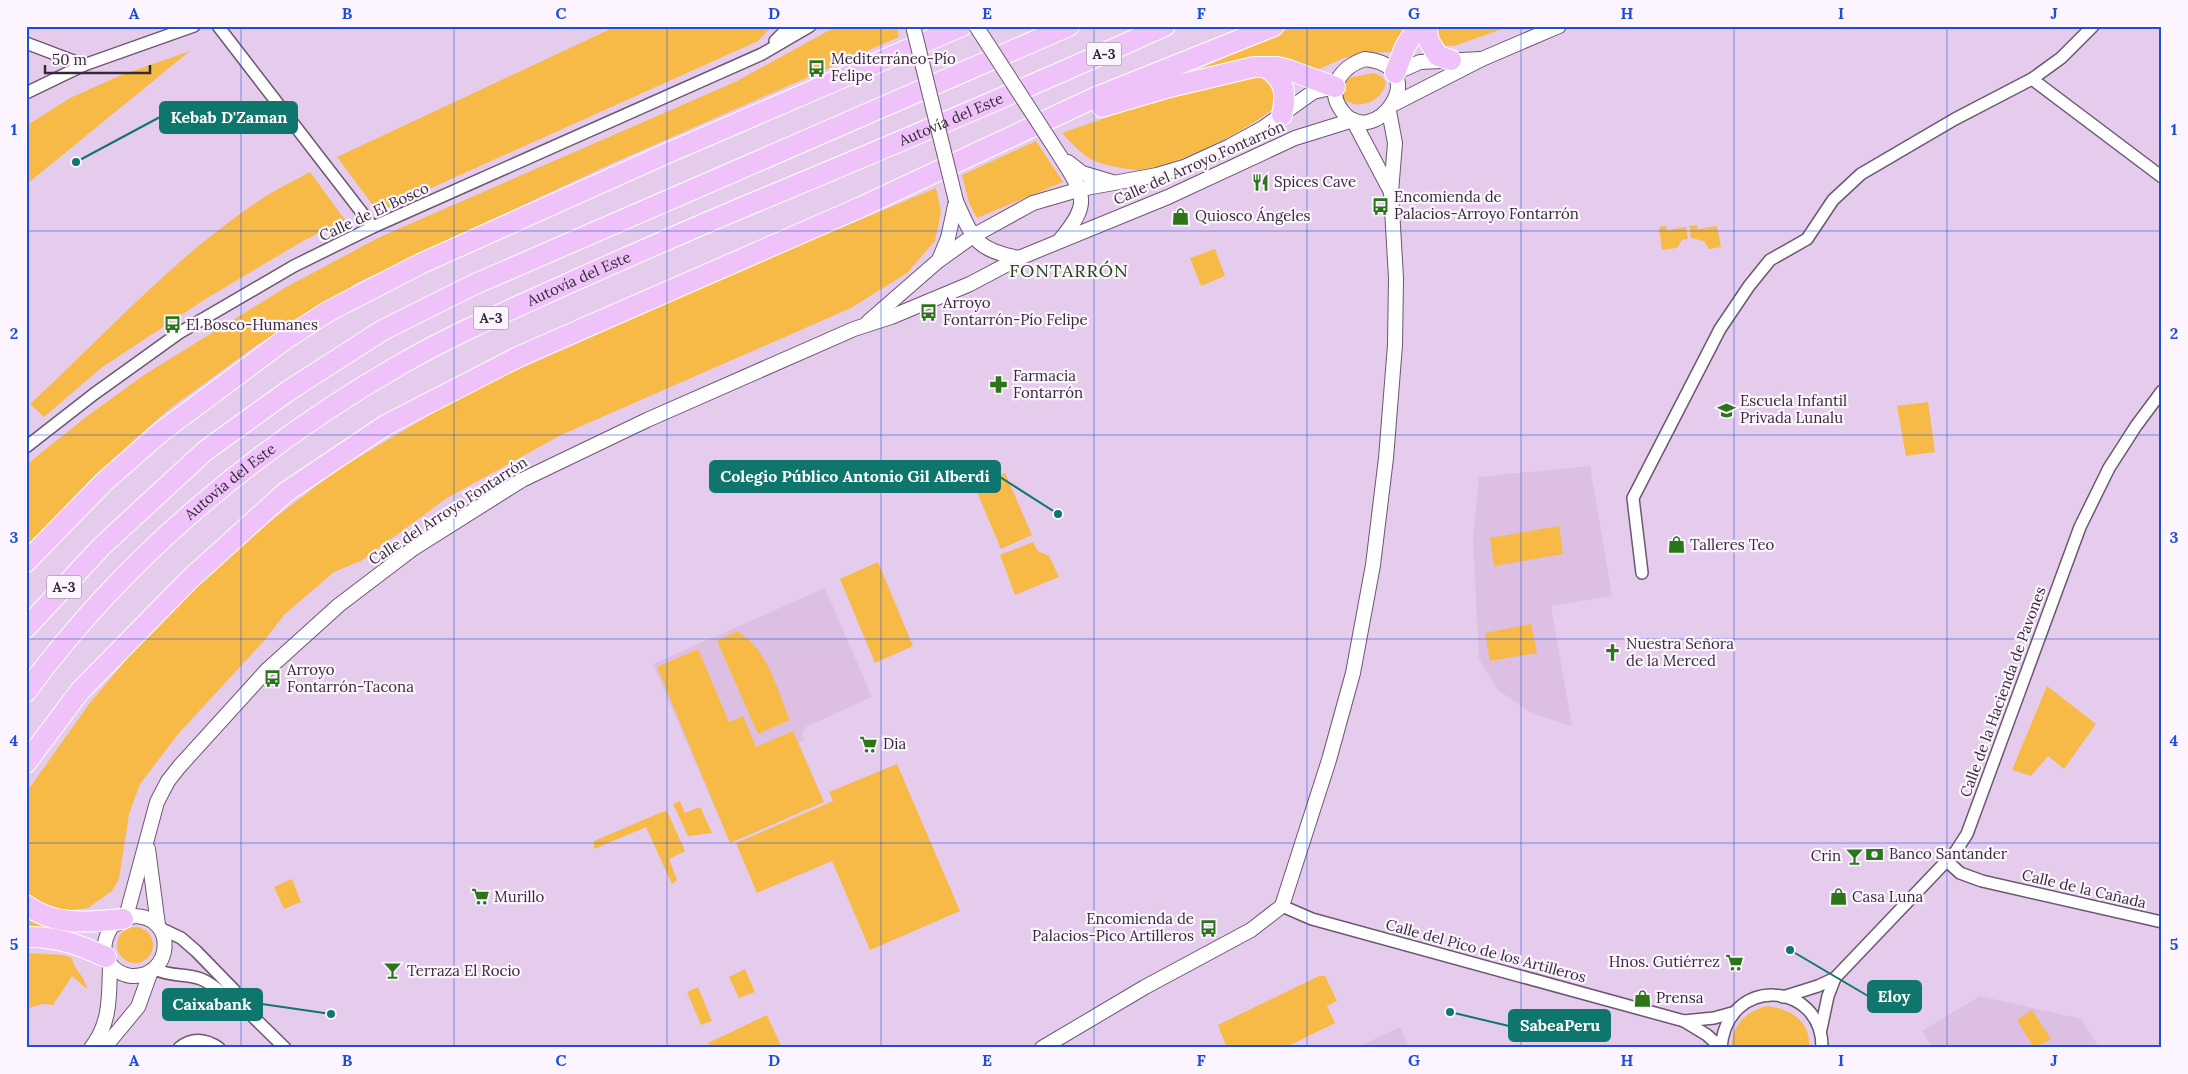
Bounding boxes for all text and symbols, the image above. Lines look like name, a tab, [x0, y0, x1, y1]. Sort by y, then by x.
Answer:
text: A	[129, 3, 140, 23]
text: B	[342, 3, 353, 23]
text: C	[555, 3, 567, 23]
text: D	[768, 3, 780, 23]
text: E	[982, 3, 992, 23]
text: F	[1196, 3, 1206, 23]
text: G	[1408, 3, 1420, 23]
text: H	[1621, 3, 1634, 23]
text: I	[1838, 3, 1844, 23]
text: J	[2050, 3, 2058, 23]
scale bar	[45, 42, 150, 74]
road number: A-3	[1086, 42, 1122, 66]
place label: Mediterráneo-Pío Felipe	[831, 49, 956, 85]
text: 50 m	[52, 50, 87, 69]
bus stop icon: Mediterráneo-Pío Felipe	[807, 58, 827, 78]
street label: Autovía del Este	[895, 88, 1006, 150]
callout: Kebab D'Zaman	[160, 102, 297, 133]
text: Kebab D'Zaman	[170, 107, 288, 127]
street label: Calle del Arroyo Fontarrón	[1110, 116, 1287, 209]
text: 1	[11, 119, 17, 139]
text: 1	[2171, 119, 2177, 139]
restaurant icon: Spices Cave	[1250, 172, 1270, 192]
place label: Spices Cave	[1274, 172, 1356, 191]
street label: Calle de El Bosco	[316, 178, 432, 245]
place label: Encomienda de Palacios-Arroyo Fontarrón	[1394, 187, 1579, 223]
bus stop icon: Encomienda de Palacios-Arroyo Fontarrón	[1370, 196, 1390, 216]
shop icon: Quiosco Ángeles	[1171, 206, 1191, 226]
place label: Quiosco Ángeles	[1195, 206, 1311, 225]
street label: Autovía del Este	[523, 247, 633, 310]
district label: FONTARRÓN	[1009, 259, 1129, 282]
place label: Arroyo Fontarrón-Pío Felipe	[942, 293, 1088, 329]
bus stop icon: Arroyo Fontarrón-Pío Felipe	[919, 302, 939, 322]
road number: A-3	[474, 306, 508, 330]
bus stop icon: El Bosco-Humanes	[162, 315, 182, 335]
place label: El Bosco-Humanes	[186, 315, 318, 334]
text: 2	[10, 323, 18, 343]
text: 2	[2170, 323, 2178, 343]
place label: Farmacia Fontarrón	[1013, 366, 1083, 402]
pharmacy icon: Farmacia Fontarrón	[989, 375, 1009, 395]
place label: Escuela Infantil Privada Lunalu	[1740, 391, 1847, 427]
school or university icon: Escuela Infantil Privada Lunalu	[1716, 400, 1736, 420]
street label: Autovía del Este	[180, 439, 279, 524]
street label: Calle del Arroyo Fontarrón	[365, 452, 531, 569]
callout: Colegio Público Antonio Gil Alberdi	[710, 461, 1000, 492]
text: Colegio Público Antonio Gil Alberdi	[720, 466, 990, 486]
text: 3	[10, 527, 19, 547]
text: 3	[2170, 527, 2179, 547]
shop icon: Talleres Teo	[1666, 535, 1686, 555]
place label: Talleres Teo	[1690, 535, 1775, 554]
road number: A-3	[46, 576, 82, 598]
street label: Calle de la Hacienda de Pavones	[1956, 584, 2050, 800]
place label: Nuestra Señora de la Merced	[1626, 634, 1734, 670]
church icon: Nuestra Señora de la Merced	[1602, 643, 1622, 663]
place label: Arroyo Fontarrón-Tacona	[286, 660, 414, 696]
bus stop icon: Arroyo Fontarrón-Tacona	[263, 669, 283, 689]
text: 4	[10, 730, 19, 750]
text: 4	[2170, 730, 2179, 750]
supermarket icon: Dia	[859, 734, 879, 754]
place label: Dia	[883, 734, 906, 753]
bank icon: Banco Santander	[1865, 844, 1885, 864]
place label: Banco Santander	[1889, 844, 2008, 863]
place label: Crin	[1811, 846, 1841, 865]
bar icon: Crin	[1845, 846, 1865, 866]
street label: Calle de la Cañada	[2020, 865, 2148, 912]
supermarket icon: Murillo	[470, 887, 490, 907]
place label: Murillo	[494, 887, 545, 906]
shop icon: Casa Luna	[1828, 887, 1848, 907]
place label: Casa Luna	[1852, 887, 1924, 906]
place label: Encomienda de Palacios-Pico Artilleros	[1032, 909, 1194, 945]
street label: Calle del Pico de los Artilleros	[1384, 915, 1588, 986]
bus stop icon: Encomienda de Palacios-Pico Artilleros	[1198, 918, 1218, 938]
text: 5	[10, 934, 19, 954]
text: 5	[2170, 934, 2179, 954]
place label: Hnos. Gutiérrez	[1609, 952, 1720, 971]
supermarket icon: Hnos. Gutiérrez	[1724, 952, 1744, 972]
bar icon: Terraza El Rocio	[383, 961, 403, 981]
place label: Terraza El Rocio	[407, 961, 521, 980]
callout: Eloy	[1868, 981, 1921, 1012]
text: Eloy	[1878, 986, 1911, 1006]
shop icon: Prensa	[1632, 988, 1652, 1008]
place label: Prensa	[1656, 988, 1704, 1007]
callout: Caixabank	[163, 989, 262, 1020]
text: Caixabank	[172, 994, 252, 1014]
callout: SabeaPeru	[1509, 1010, 1610, 1041]
text: SabeaPeru	[1520, 1015, 1600, 1035]
text: A	[129, 1050, 140, 1070]
text: B	[342, 1050, 353, 1070]
text: C	[555, 1050, 567, 1070]
text: D	[768, 1050, 780, 1070]
text: E	[982, 1050, 992, 1070]
text: F	[1196, 1050, 1206, 1070]
text: G	[1408, 1050, 1420, 1070]
text: H	[1621, 1050, 1634, 1070]
text: I	[1838, 1050, 1844, 1070]
text: J	[2050, 1050, 2058, 1070]

